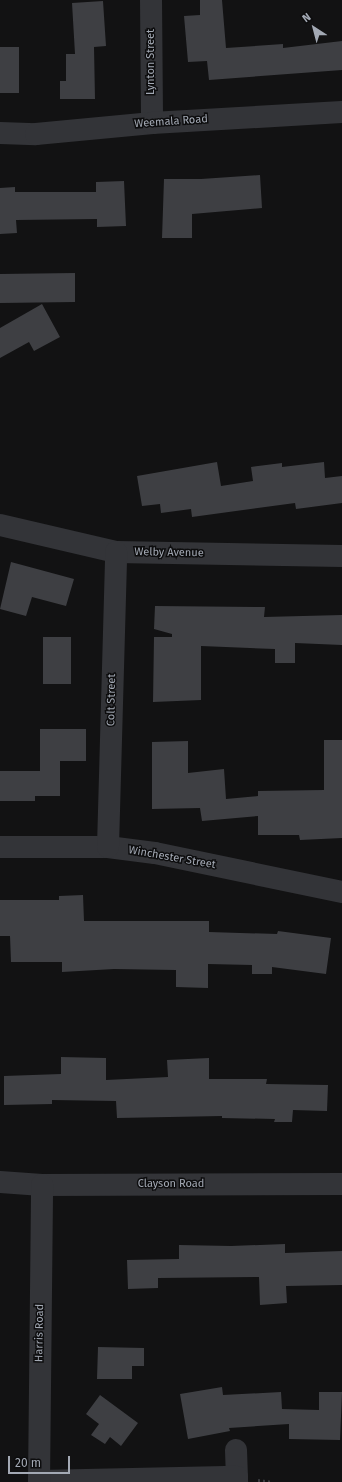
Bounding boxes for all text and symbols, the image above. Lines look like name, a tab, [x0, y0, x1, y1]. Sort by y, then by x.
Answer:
north arrow	[294, 8, 334, 48]
text: N	[300, 10, 313, 25]
street label: Lynton Street	[144, 29, 158, 95]
street label: Weemala Road	[134, 113, 208, 131]
street label: Welby Avenue	[134, 546, 204, 560]
street label: Colt Street	[105, 674, 119, 726]
street label: Winchester Street	[127, 844, 217, 872]
street label: Clayson Road	[138, 1177, 204, 1191]
street label: Harris Road	[33, 1304, 47, 1362]
scale bar	[10, 1448, 72, 1474]
text: 20 m	[15, 1456, 41, 1470]

